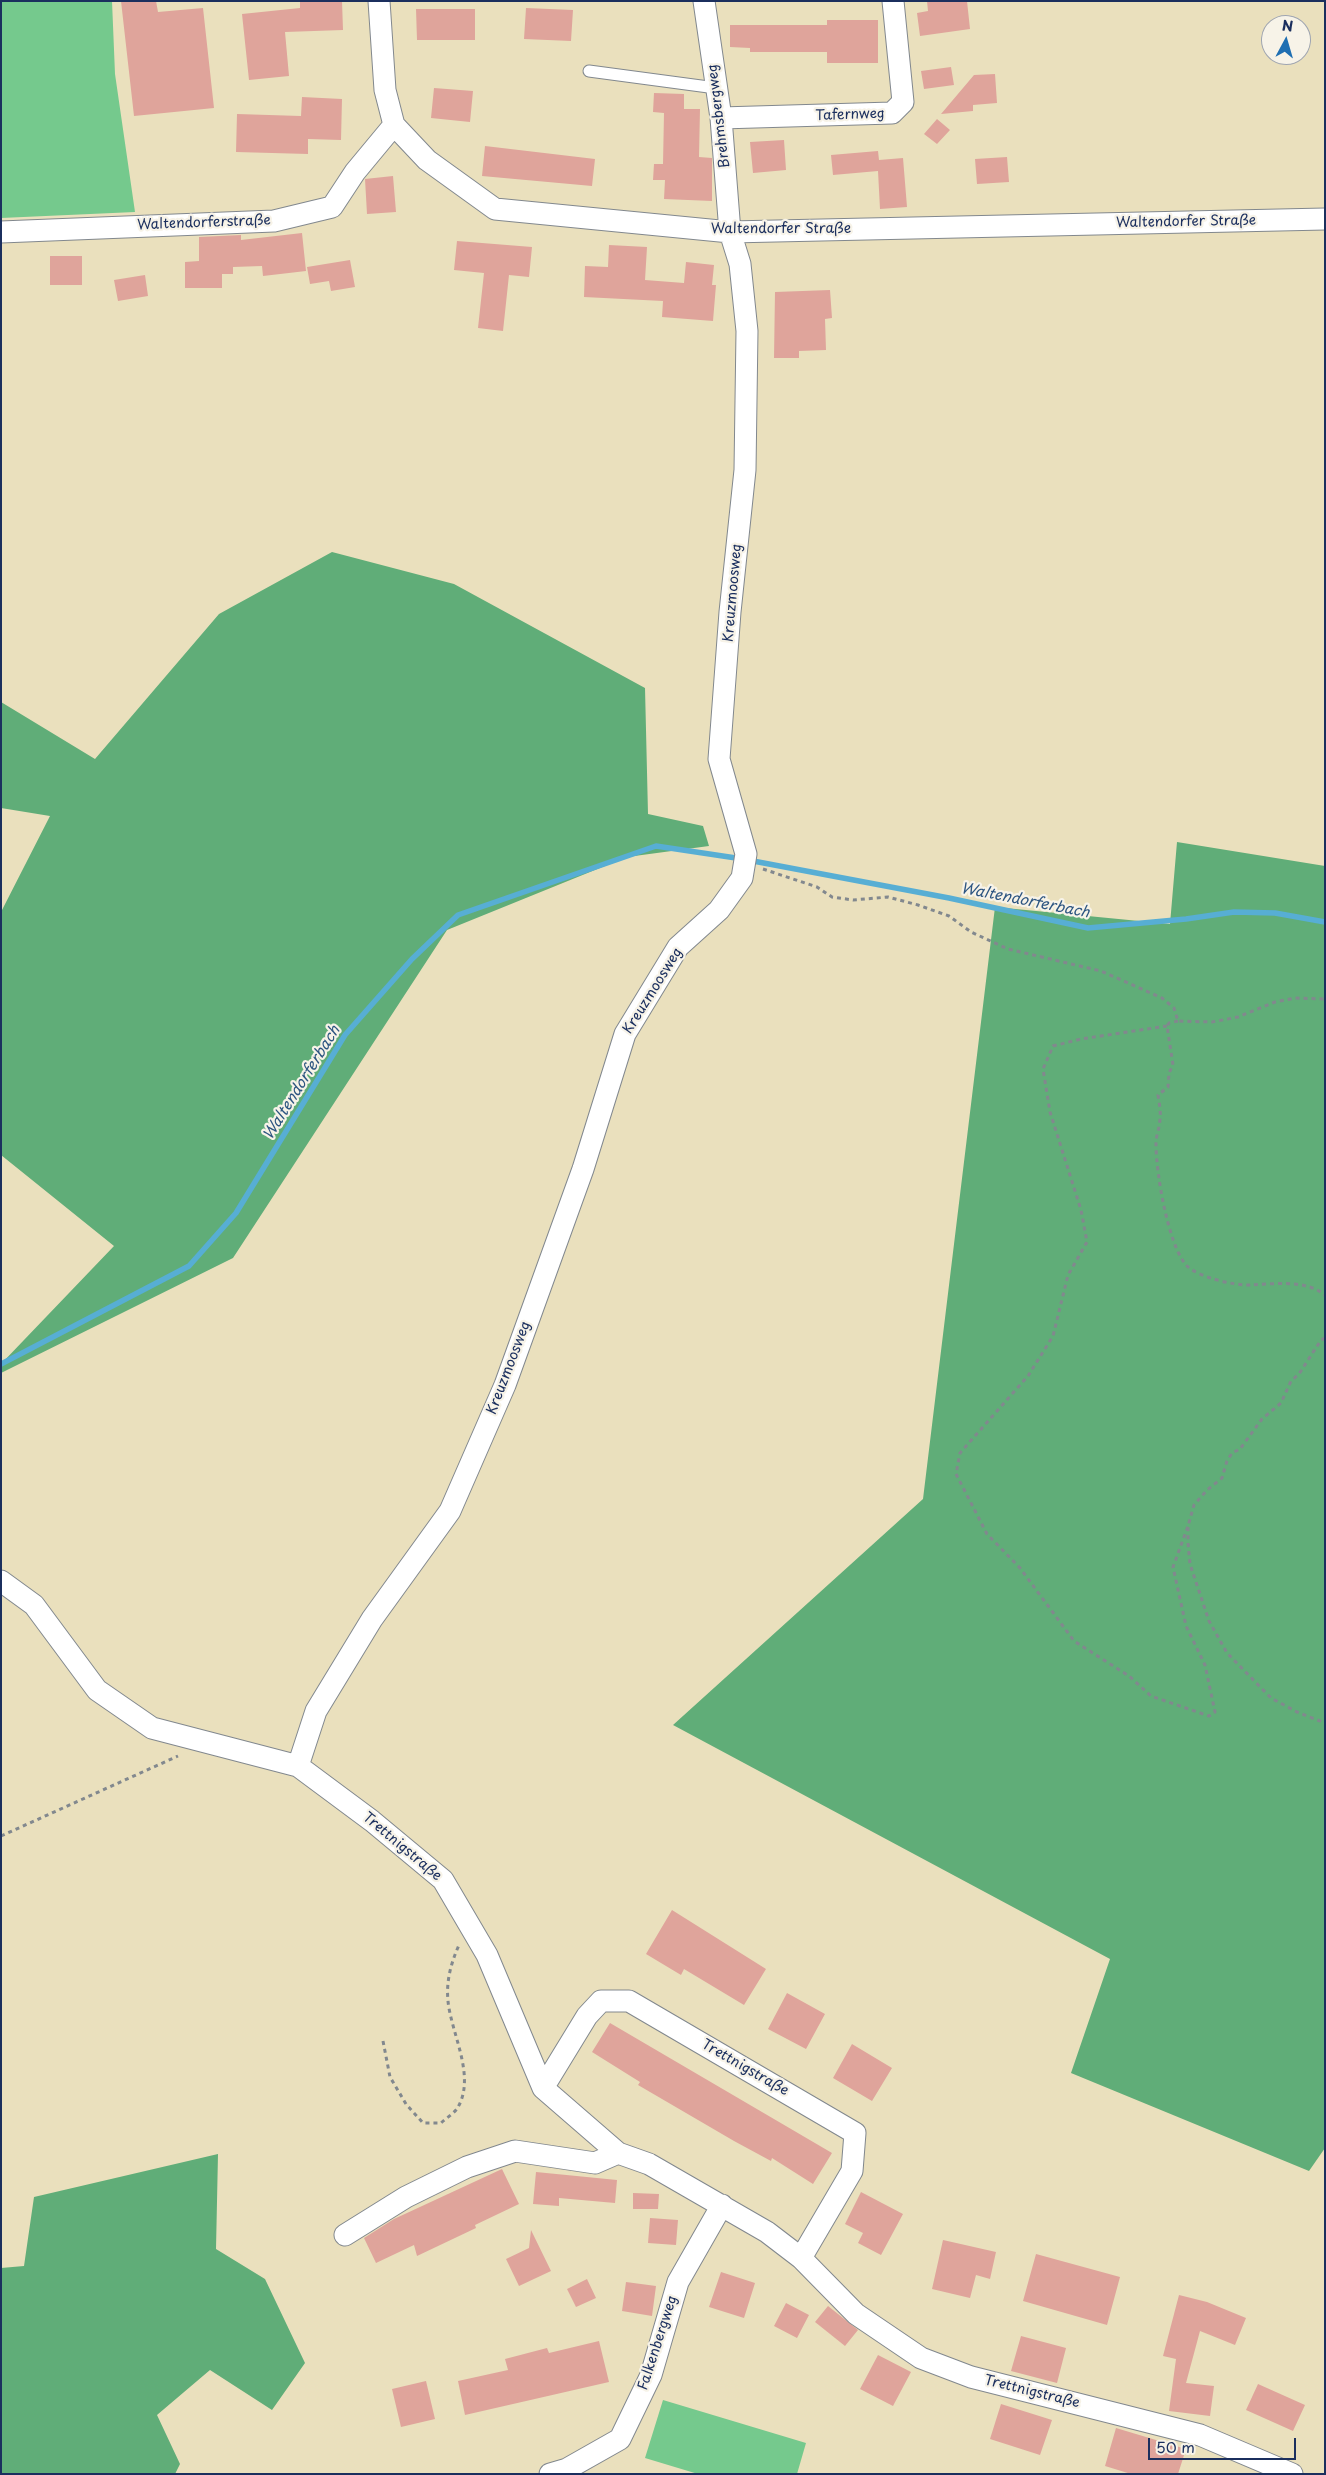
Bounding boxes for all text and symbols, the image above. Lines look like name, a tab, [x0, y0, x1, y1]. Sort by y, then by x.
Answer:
north arrow	[1261, 15, 1311, 65]
text: N	[1281, 15, 1294, 37]
street label: Brehmsbergweg	[704, 63, 734, 169]
street label: Tafernweg	[815, 105, 885, 125]
street label: Waltendorferstraße	[137, 212, 271, 234]
street label: Waltendorfer Straße	[1116, 212, 1256, 232]
street label: Waltendorfer Straße	[711, 221, 851, 237]
street label: Kreuzmoosweg	[720, 543, 746, 643]
water label: Waltendorferbach	[959, 880, 1091, 922]
street label: Kreuzmoosweg	[620, 945, 686, 1037]
water label: Waltendorferbach	[260, 1023, 344, 1143]
street label: Kreuzmoosweg	[483, 1319, 535, 1417]
street label: Trettnigstraße	[359, 1809, 445, 1885]
street label: Trettnigstraße	[698, 2036, 792, 2100]
street label: Falkenbergweg	[635, 2294, 681, 2392]
street label: Trettnigstraße	[983, 2372, 1081, 2412]
scale bar	[1151, 2428, 1298, 2460]
text: 50 m	[1156, 2435, 1195, 2458]

